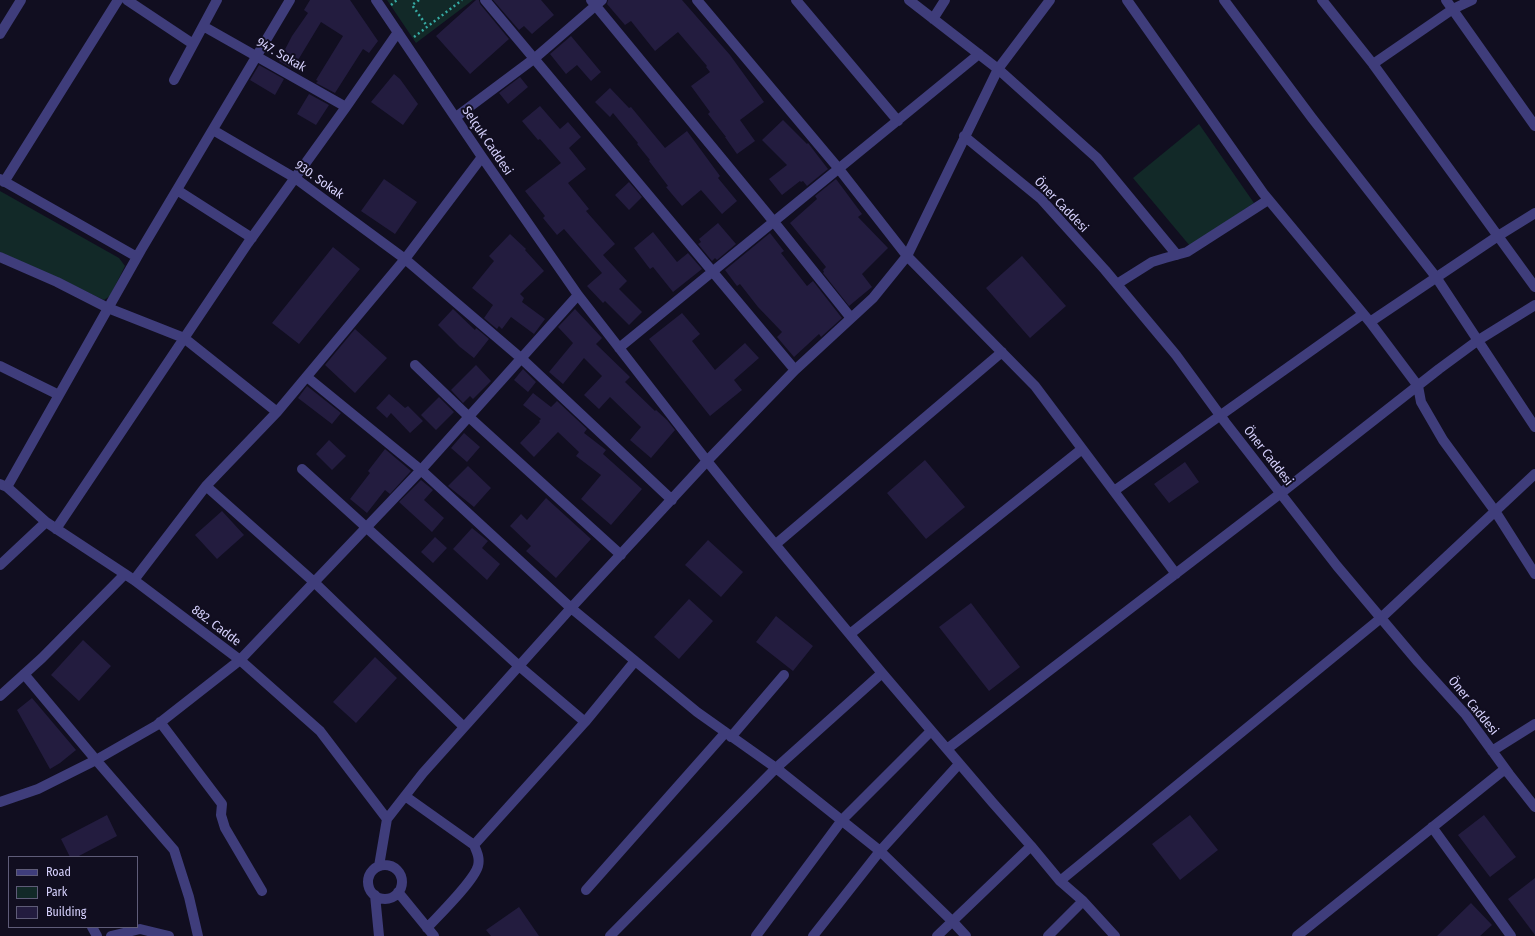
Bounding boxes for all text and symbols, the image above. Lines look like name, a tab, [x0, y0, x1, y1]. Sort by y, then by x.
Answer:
street label: 947. Sokak	[253, 35, 309, 75]
street label: Selçuk Caddesi	[458, 104, 516, 178]
street label: 930. Sokak	[292, 158, 346, 202]
street label: Öner Caddesi	[1031, 174, 1091, 236]
street label: Öner Caddesi	[1240, 423, 1296, 489]
street label: 882. Cadde	[188, 602, 244, 650]
street label: Öner Caddesi	[1445, 673, 1501, 739]
legend	[8, 856, 138, 928]
text: Road	[46, 865, 71, 879]
text: Park	[46, 885, 67, 899]
text: Building	[46, 905, 86, 919]

